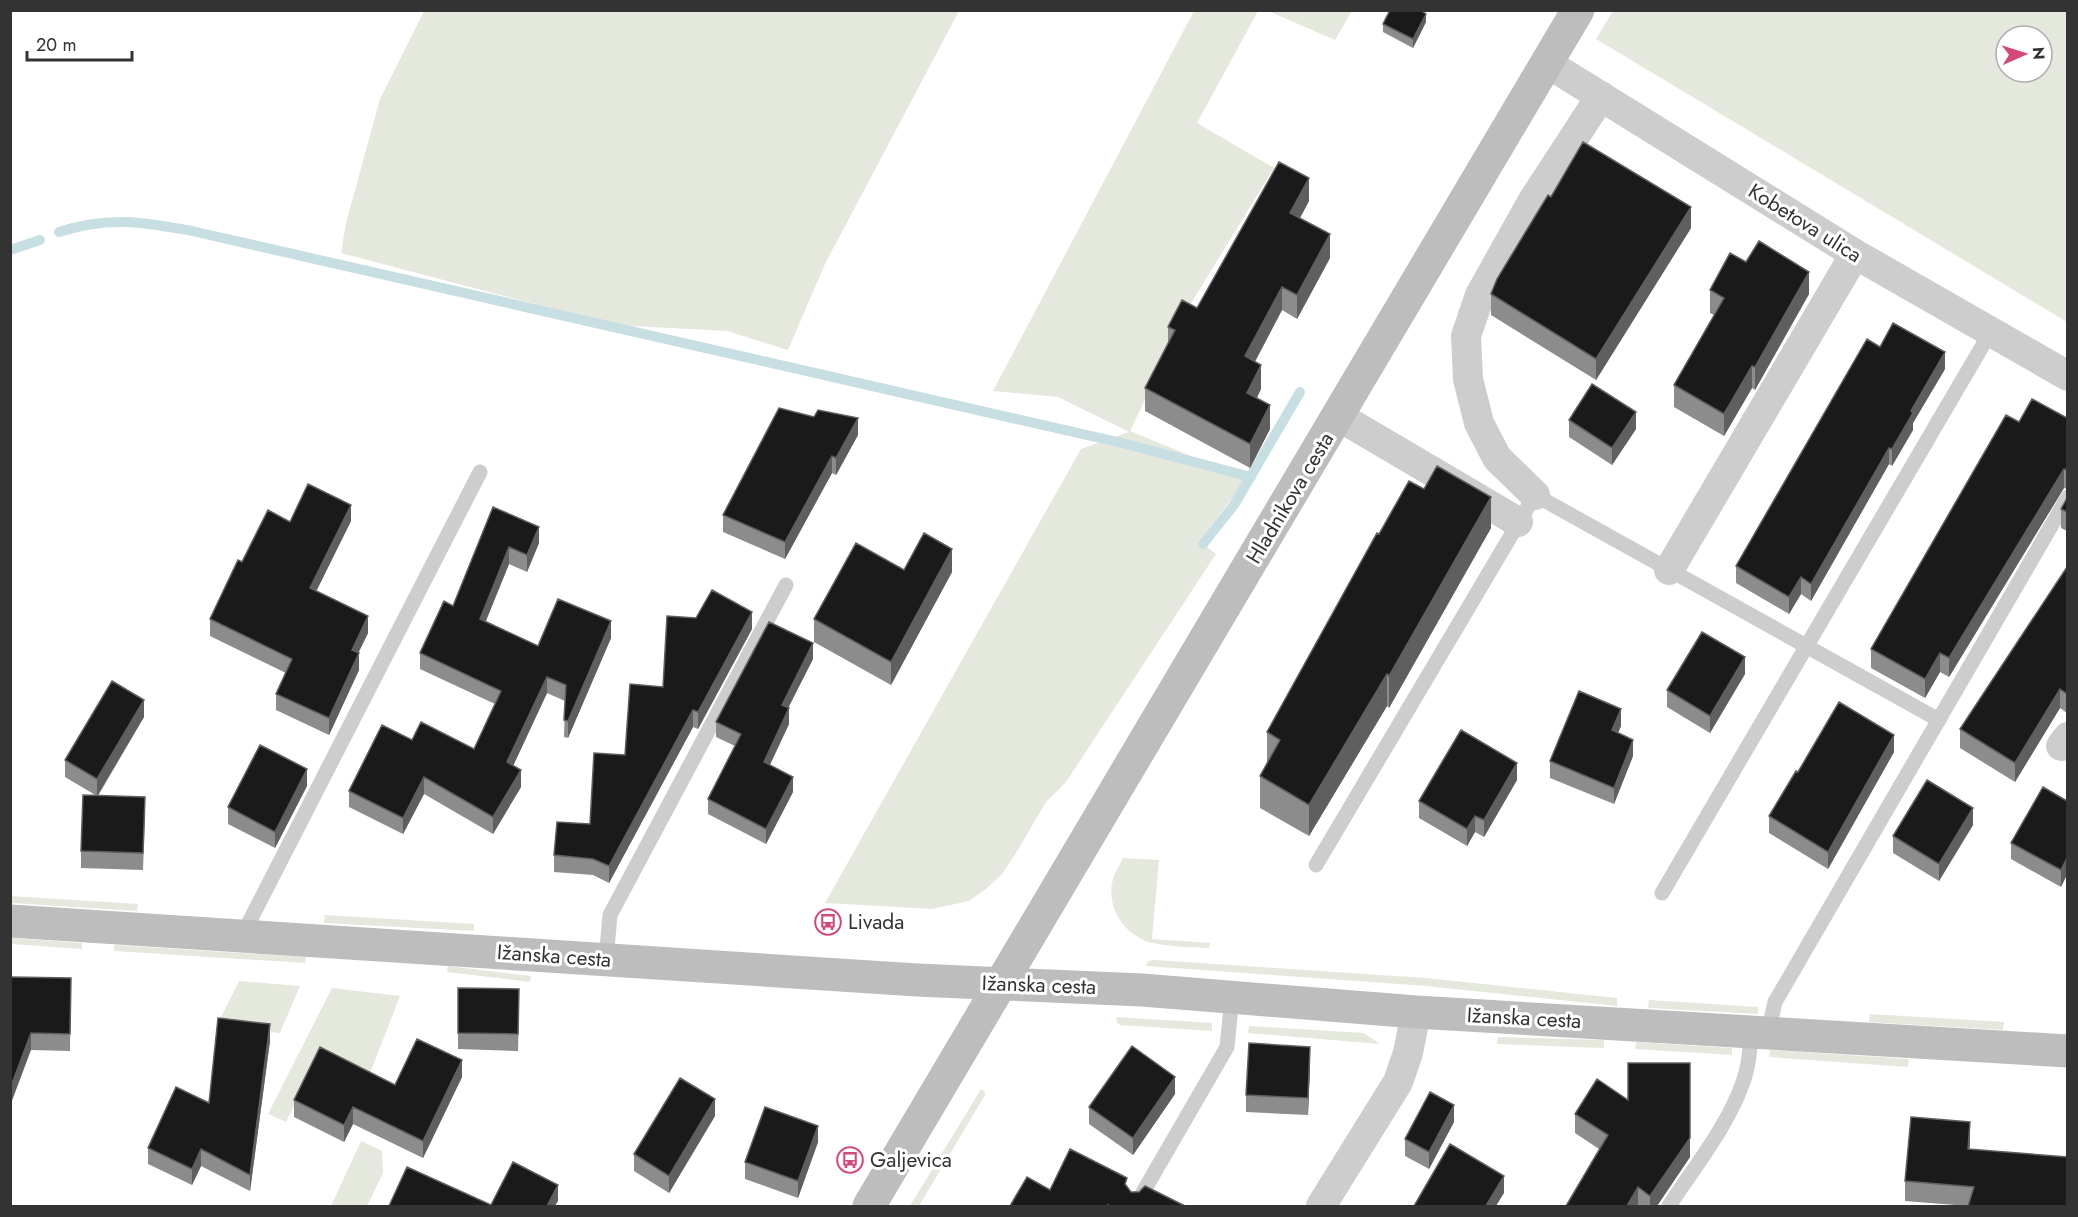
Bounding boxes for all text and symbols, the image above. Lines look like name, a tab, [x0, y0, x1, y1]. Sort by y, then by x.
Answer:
scale bar	[27, 24, 132, 62]
north arrow	[1994, 24, 2054, 84]
text: 20 m	[36, 32, 76, 58]
text: N	[2027, 46, 2050, 60]
street label: Kobetova ulica	[1742, 176, 1868, 270]
street label: Hladnikova cesta	[1239, 427, 1341, 569]
bus stop icon: Livada	[813, 907, 843, 937]
place label: Livada	[848, 907, 904, 937]
street label: Ižanska cesta	[496, 937, 612, 975]
street label: Ižanska cesta	[981, 968, 1097, 1002]
street label: Ižanska cesta	[1466, 1000, 1582, 1036]
bus stop icon: Galjevica	[835, 1145, 865, 1175]
place label: Galjevica	[870, 1145, 952, 1175]

